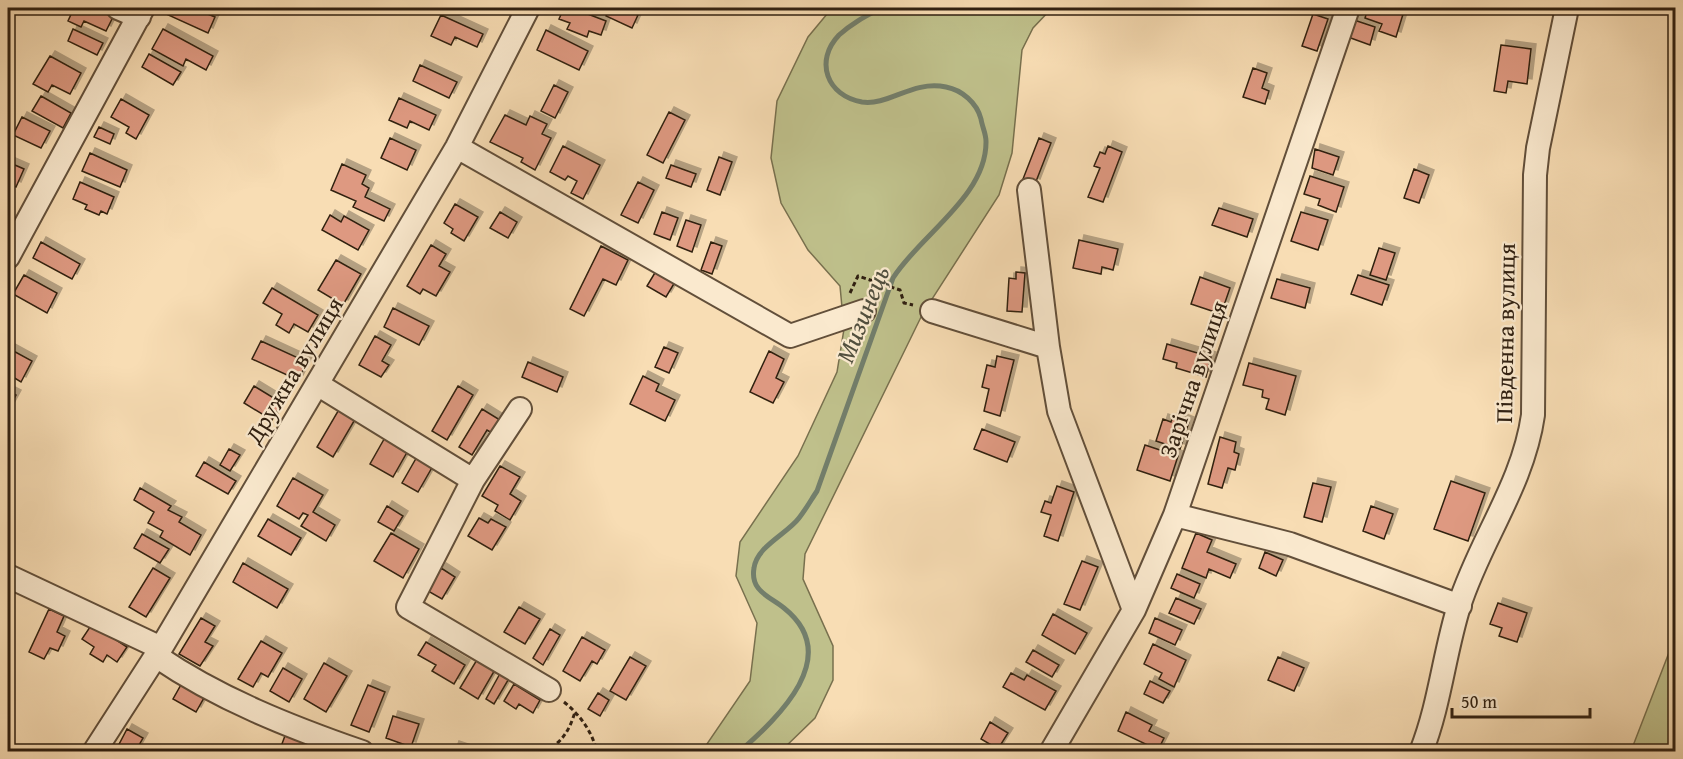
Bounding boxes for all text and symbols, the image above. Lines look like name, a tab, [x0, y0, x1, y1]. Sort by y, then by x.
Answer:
street label: Південна вулиця	[1486, 243, 1524, 423]
water label: Мизинець	[825, 259, 899, 369]
street label: Дружна вулиця	[236, 290, 352, 451]
street label: Зарічна вулиця	[1150, 296, 1236, 462]
scale bar	[1452, 681, 1590, 719]
text: 50 m	[1461, 688, 1497, 715]

